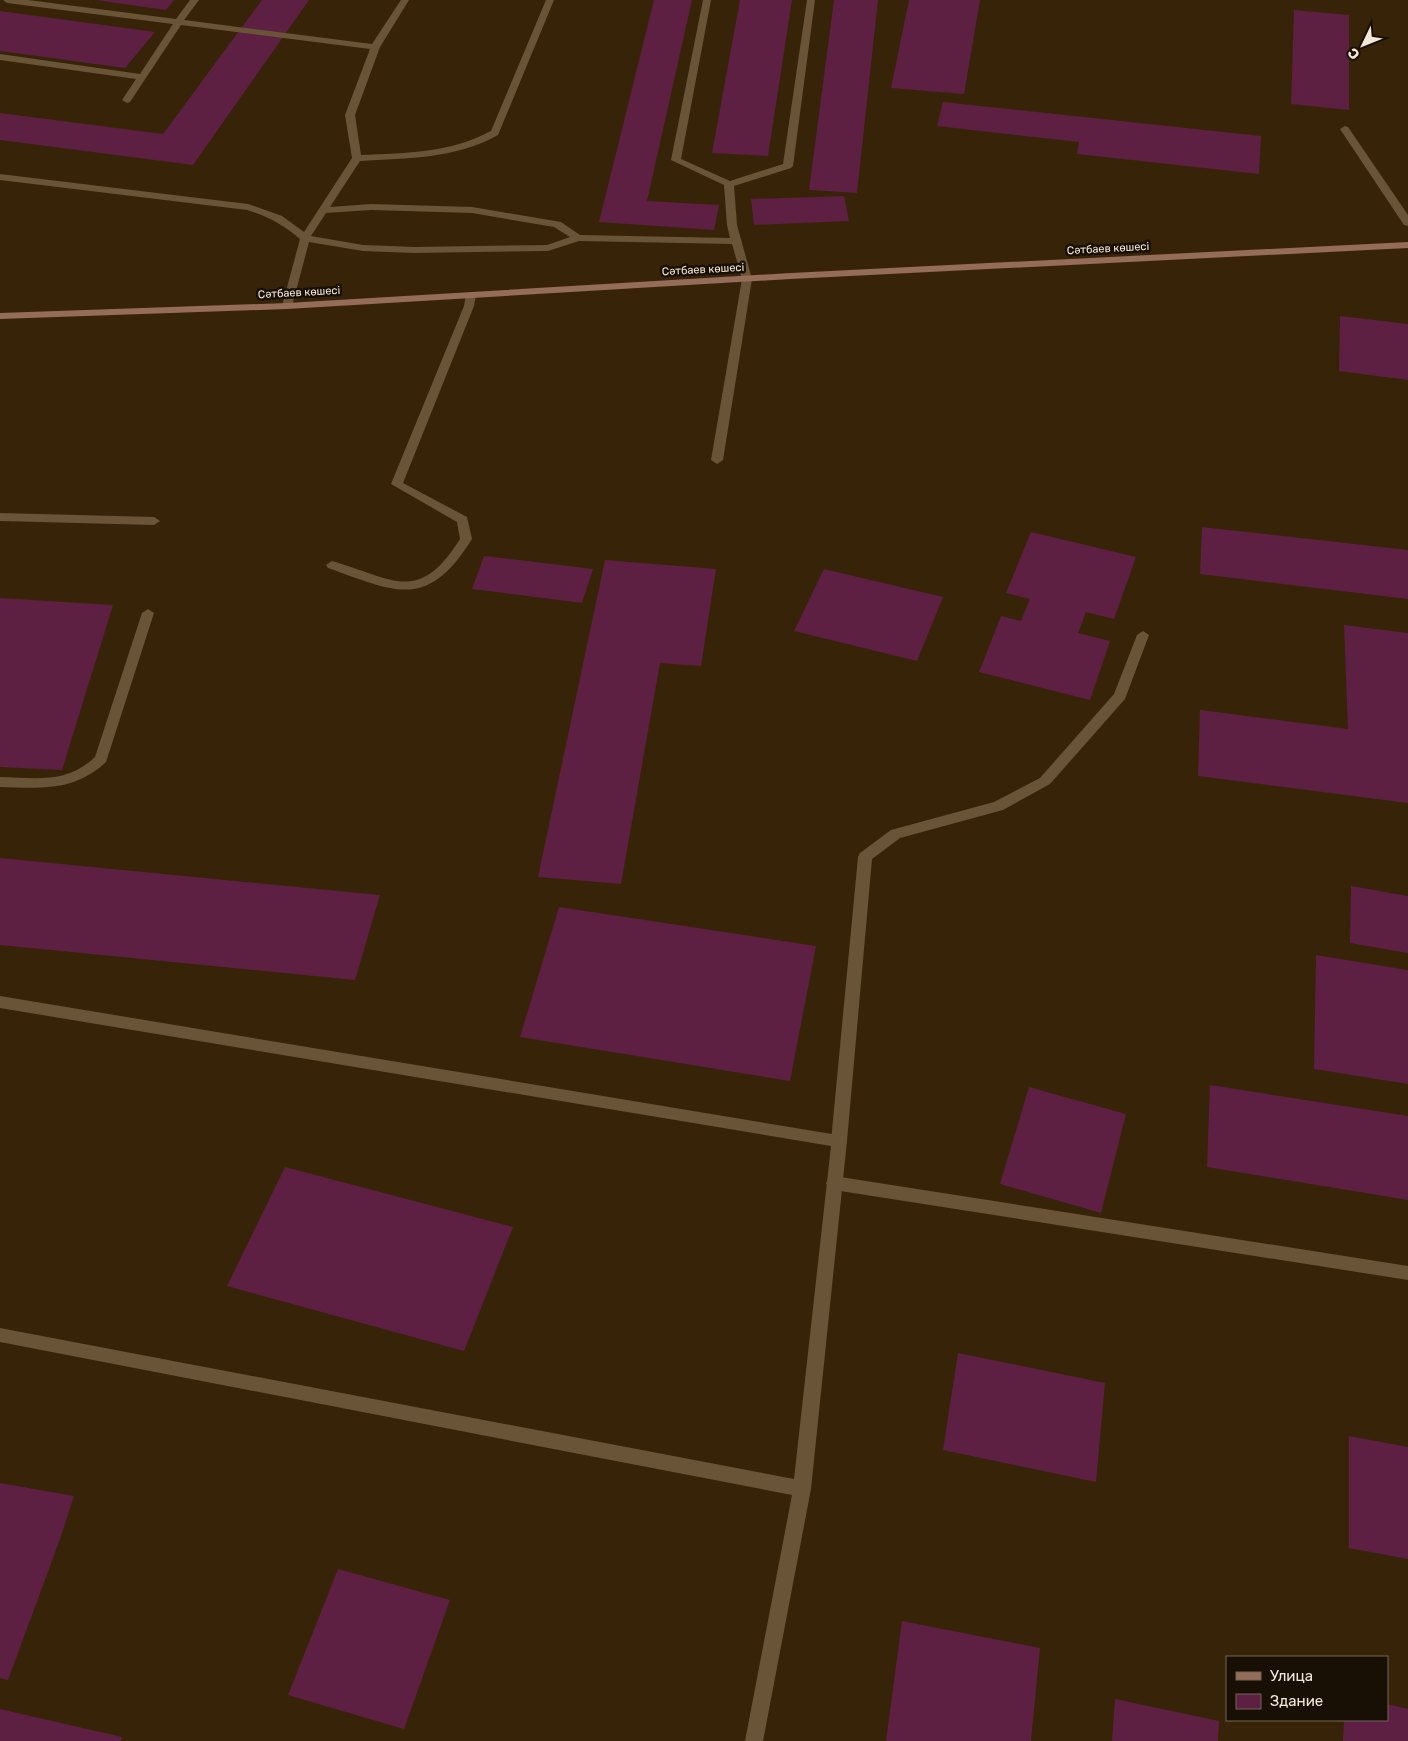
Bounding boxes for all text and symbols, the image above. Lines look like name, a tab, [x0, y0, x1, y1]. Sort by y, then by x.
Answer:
north arrow	[1338, 20, 1388, 70]
text: С	[1344, 44, 1363, 63]
street label: Сәтбаев көшесі	[1067, 240, 1149, 257]
street label: Сәтбаев көшесі	[662, 261, 744, 278]
street label: Сәтбаев көшесі	[258, 284, 340, 301]
legend	[1226, 1656, 1388, 1721]
text: Улица	[1270, 1667, 1313, 1685]
text: Здание	[1270, 1692, 1323, 1710]

